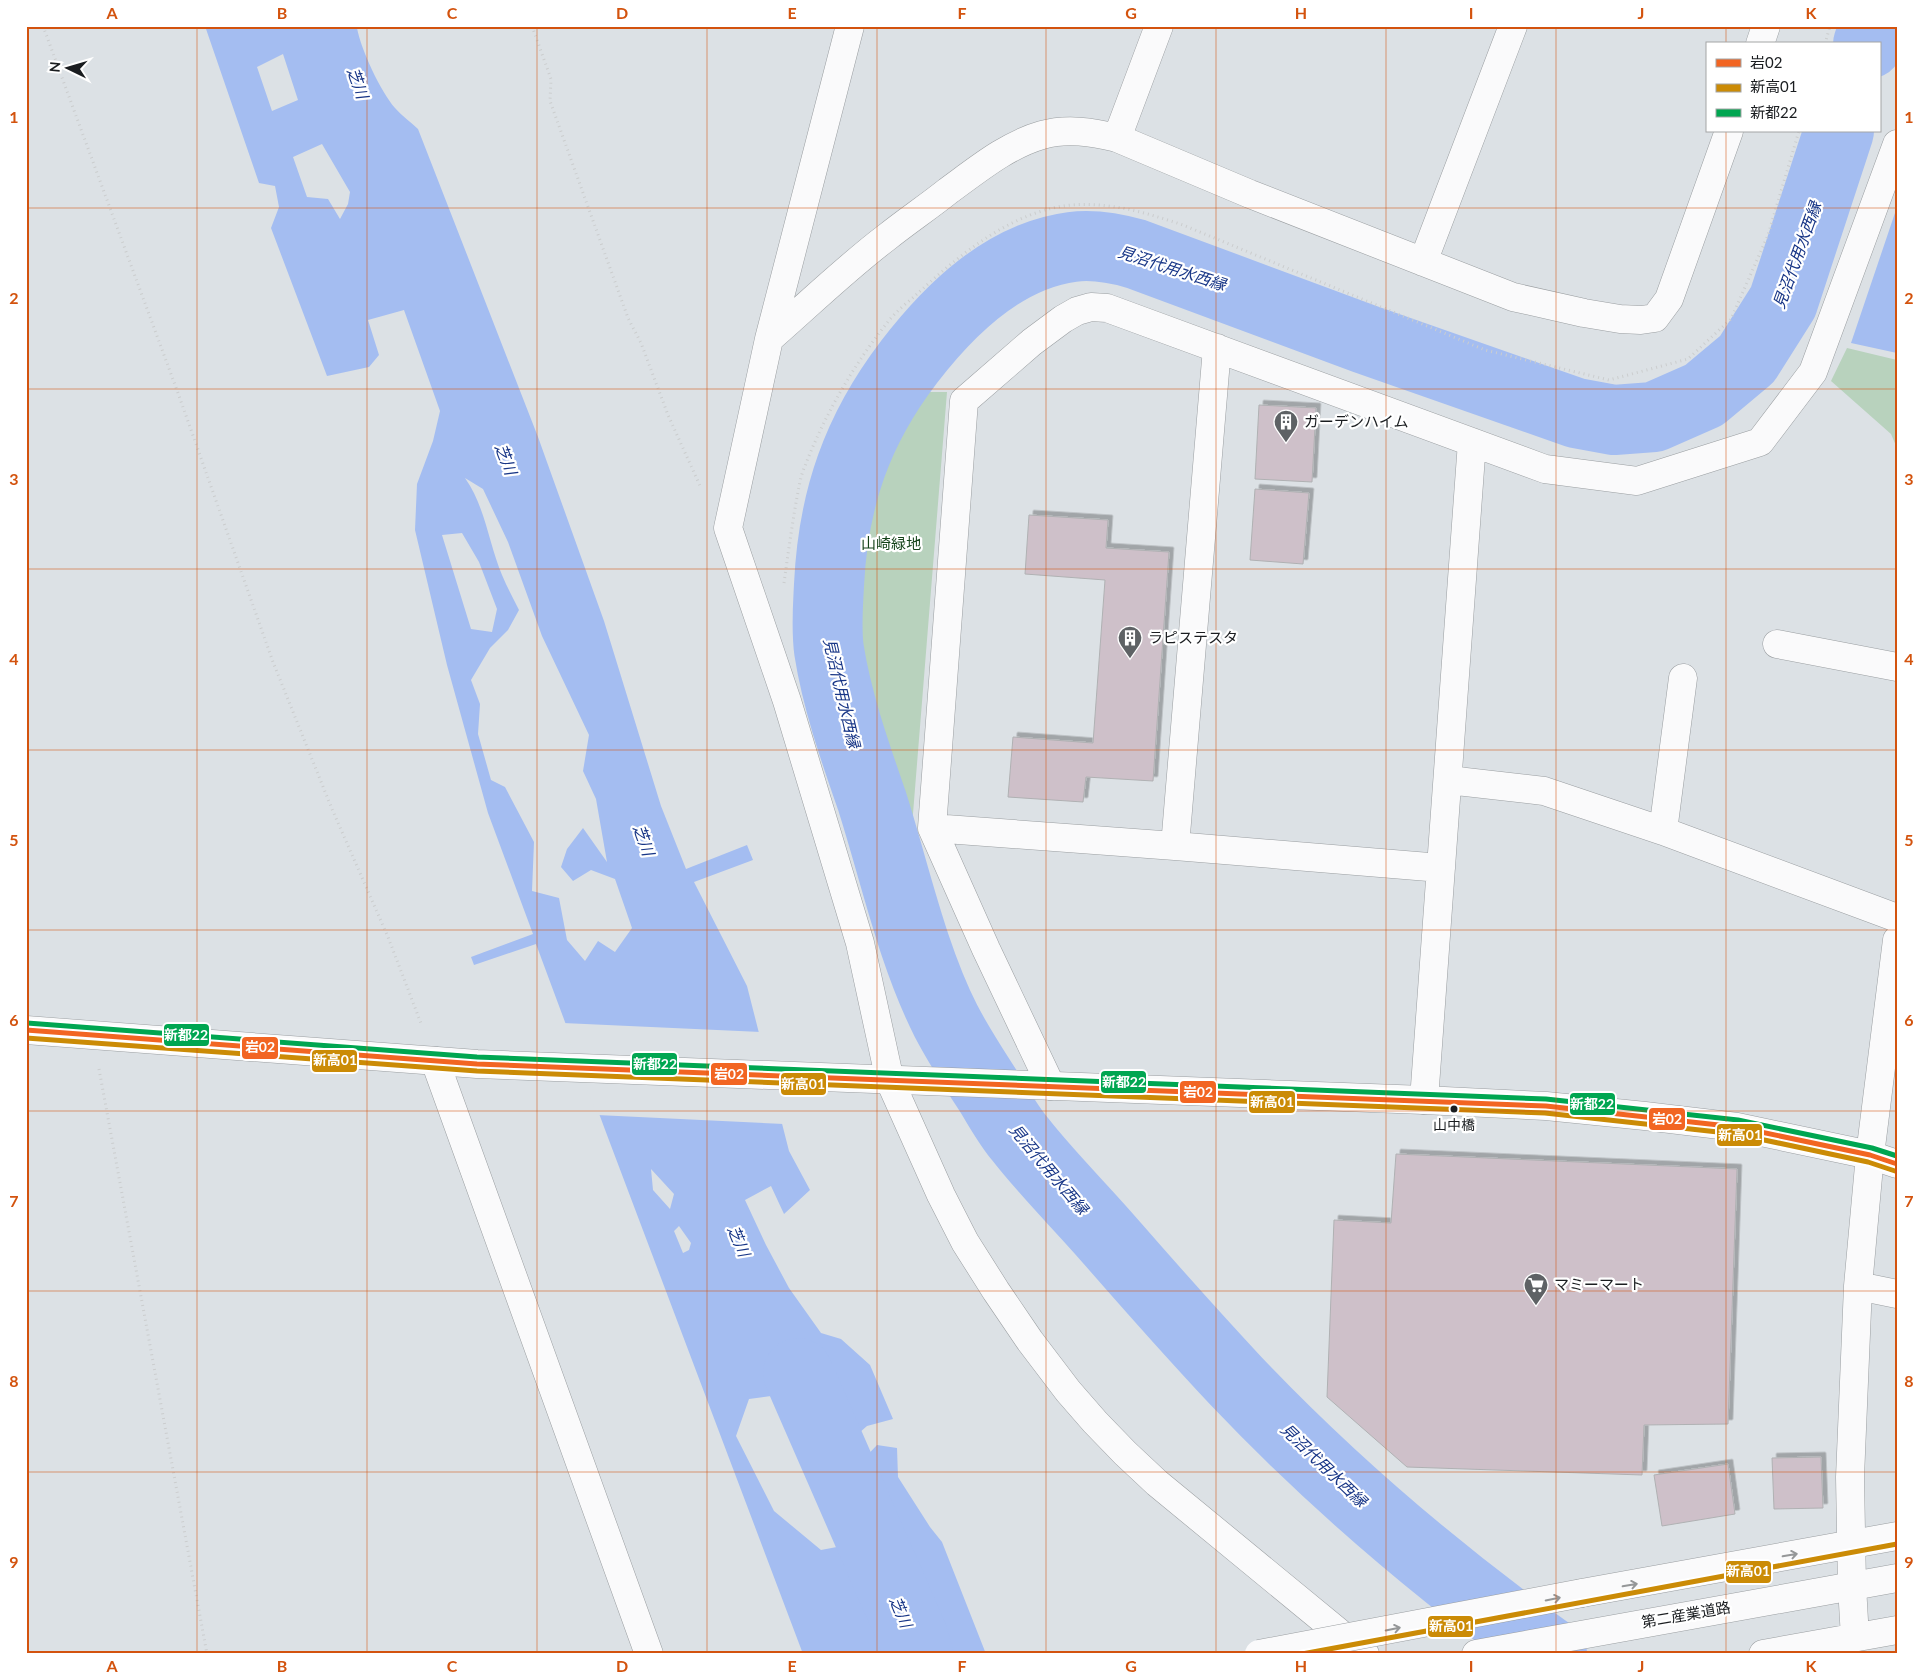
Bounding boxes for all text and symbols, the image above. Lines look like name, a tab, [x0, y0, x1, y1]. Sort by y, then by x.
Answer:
text: A	[105, 3, 118, 22]
text: B	[277, 3, 287, 22]
text: C	[447, 3, 458, 22]
text: D	[616, 3, 628, 22]
text: E	[787, 3, 797, 22]
text: F	[957, 3, 967, 22]
text: G	[1125, 3, 1137, 22]
text: H	[1295, 3, 1307, 22]
text: I	[1469, 3, 1473, 22]
text: J	[1638, 3, 1644, 22]
text: K	[1806, 3, 1818, 22]
north arrow	[42, 42, 92, 92]
legend	[1706, 42, 1880, 132]
text: 岩02	[1750, 53, 1782, 71]
text: N	[46, 61, 63, 73]
water label: 芝川	[344, 65, 374, 103]
text: 新高01	[1750, 77, 1797, 95]
text: 新都22	[1750, 103, 1797, 121]
text: 1	[9, 107, 19, 126]
text: 1	[1904, 107, 1914, 126]
water label: 見沼代用水西縁	[1768, 197, 1825, 311]
water label: 見沼代用水西縁	[1116, 241, 1230, 294]
text: 2	[9, 288, 19, 307]
text: 2	[1904, 288, 1914, 307]
building icon: ガーデンハイム	[1273, 409, 1299, 443]
place label: ガーデンハイム	[1304, 412, 1408, 430]
water label: 芝川	[492, 440, 522, 479]
text: 3	[9, 469, 19, 488]
text: 3	[1904, 469, 1914, 488]
park label: 山崎緑地	[861, 534, 921, 552]
building icon: ラピステスタ	[1117, 625, 1143, 659]
place label: ラピステスタ	[1148, 628, 1238, 646]
water label: 見沼代用水西縁	[821, 636, 865, 752]
text: 4	[9, 649, 19, 668]
text: 4	[1904, 649, 1914, 668]
water label: 芝川	[630, 822, 660, 860]
text: 5	[9, 830, 19, 849]
text: 5	[1904, 830, 1914, 849]
text: 6	[9, 1010, 19, 1029]
text: 6	[1904, 1010, 1914, 1029]
line badge: 新都22	[163, 1023, 210, 1047]
text: 新都22	[164, 1026, 208, 1043]
line badge: 岩02	[241, 1036, 279, 1060]
text: 岩02	[245, 1038, 275, 1055]
line badge: 新高01	[311, 1049, 358, 1073]
text: 新高01	[313, 1051, 357, 1068]
line badge: 新都22	[631, 1052, 678, 1076]
text: 新都22	[633, 1055, 677, 1072]
line badge: 岩02	[710, 1062, 748, 1086]
text: 岩02	[714, 1065, 744, 1082]
line badge: 新都22	[1100, 1070, 1147, 1094]
line badge: 新高01	[780, 1072, 827, 1096]
text: 新都22	[1102, 1073, 1146, 1090]
text: 新高01	[781, 1075, 825, 1092]
line badge: 岩02	[1179, 1080, 1217, 1104]
text: 岩02	[1183, 1083, 1213, 1100]
line badge: 新高01	[1248, 1090, 1296, 1114]
line badge: 新都22	[1569, 1092, 1616, 1116]
text: 新高01	[1250, 1093, 1294, 1110]
text: 新都22	[1570, 1095, 1614, 1112]
marker: 山中橋	[1449, 1104, 1459, 1114]
line badge: 岩02	[1648, 1107, 1686, 1131]
text: 岩02	[1652, 1110, 1682, 1127]
place label: 山中橋	[1433, 1116, 1475, 1133]
water label: 見沼代用水西縁	[1006, 1120, 1094, 1219]
line badge: 新高01	[1716, 1123, 1763, 1147]
text: 新高01	[1718, 1126, 1762, 1143]
text: 7	[9, 1191, 19, 1210]
text: 7	[1904, 1191, 1914, 1210]
water label: 芝川	[724, 1222, 755, 1261]
supermarket icon: マミーマート	[1523, 1272, 1549, 1306]
place label: マミーマート	[1554, 1275, 1644, 1293]
text: 8	[9, 1371, 19, 1390]
text: 8	[1904, 1371, 1914, 1390]
water label: 見沼代用水西縁	[1277, 1419, 1373, 1512]
one-way arrow	[1782, 1550, 1798, 1560]
text: 9	[9, 1552, 19, 1571]
text: 9	[1904, 1552, 1914, 1571]
line badge: 新高01	[1725, 1560, 1772, 1584]
text: 新高01	[1726, 1562, 1770, 1579]
one-way arrow	[1622, 1579, 1638, 1589]
water label: 芝川	[886, 1593, 917, 1632]
one-way arrow	[1544, 1594, 1560, 1603]
street label: 第二産業道路	[1640, 1597, 1732, 1631]
line badge: 新高01	[1427, 1615, 1474, 1638]
text: 新高01	[1429, 1617, 1473, 1634]
one-way arrow	[1384, 1623, 1400, 1633]
text: A	[105, 1656, 118, 1675]
text: B	[277, 1656, 287, 1675]
text: C	[447, 1656, 458, 1675]
text: D	[616, 1656, 628, 1675]
text: E	[787, 1656, 797, 1675]
text: F	[957, 1656, 967, 1675]
text: G	[1125, 1656, 1137, 1675]
text: H	[1295, 1656, 1307, 1675]
text: I	[1469, 1656, 1473, 1675]
text: J	[1638, 1656, 1644, 1675]
text: K	[1806, 1656, 1818, 1675]

